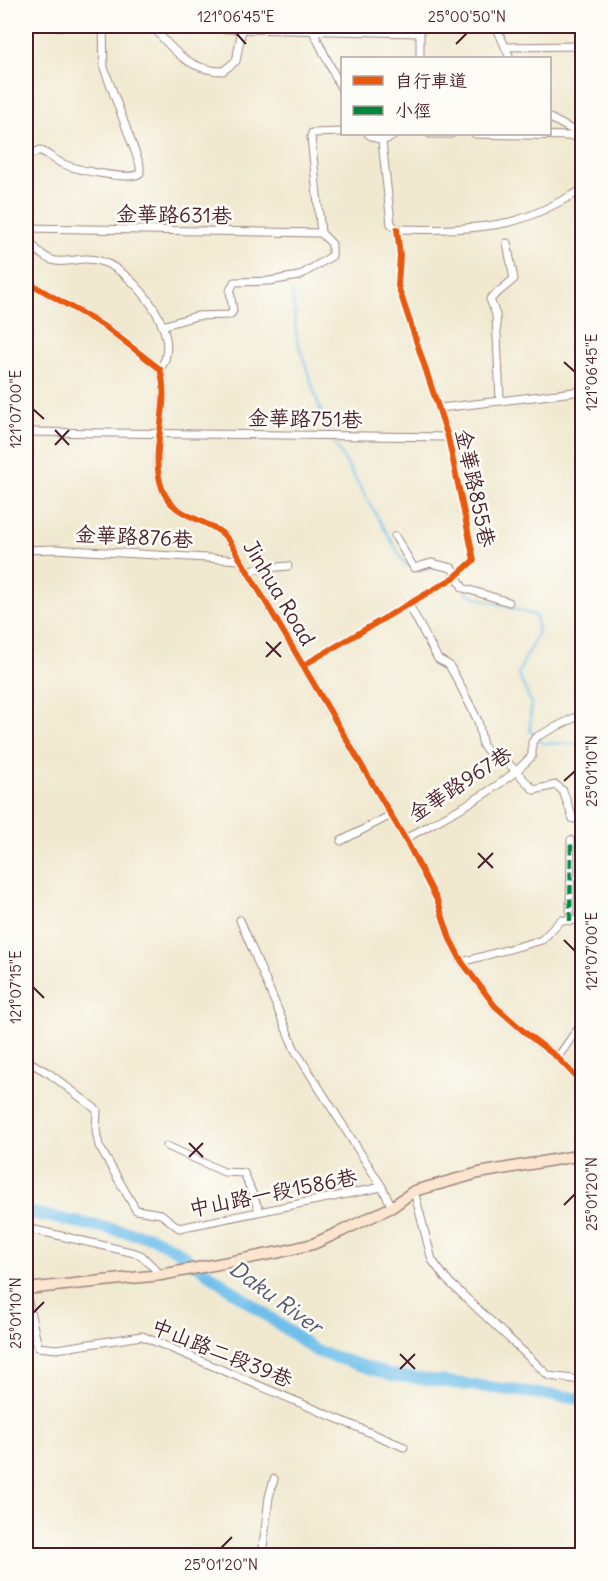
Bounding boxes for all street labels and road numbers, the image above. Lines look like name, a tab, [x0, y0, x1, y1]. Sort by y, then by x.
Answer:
street label: 金華路631巷	[116, 200, 232, 229]
street label: 金華路751巷	[247, 404, 363, 433]
street label: 金華路855巷	[450, 426, 501, 550]
street label: 金華路876巷	[74, 520, 194, 553]
street label: Jinhua Road	[237, 535, 321, 650]
street label: 金華路967巷	[403, 740, 517, 827]
street label: 中山路一段1586巷	[187, 1163, 359, 1222]
street label: 中山路二段39巷	[148, 1312, 297, 1393]

